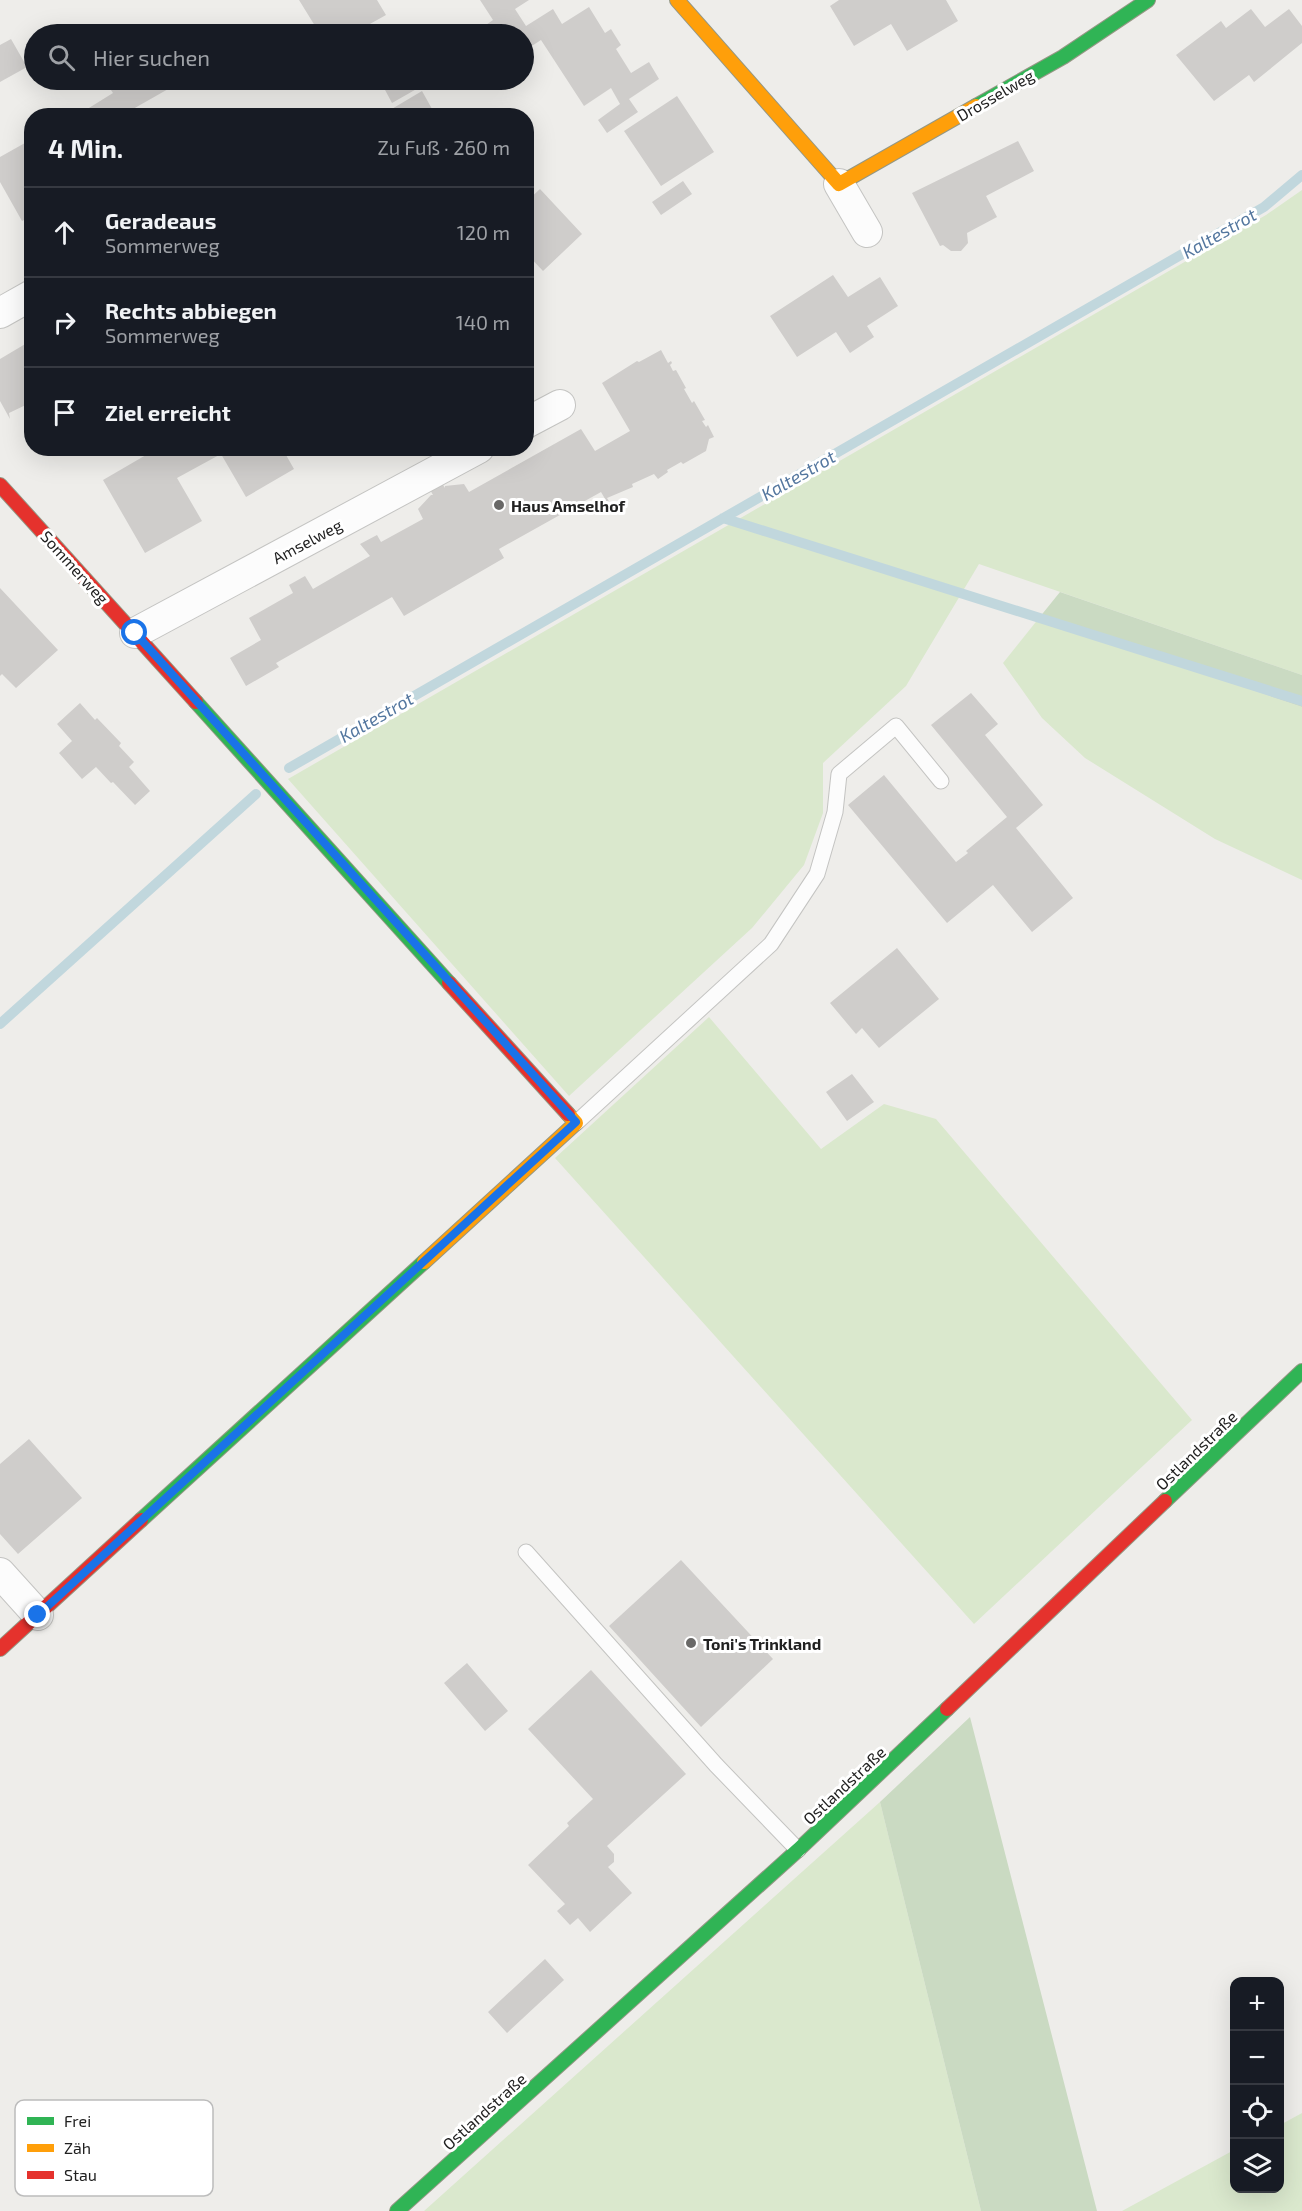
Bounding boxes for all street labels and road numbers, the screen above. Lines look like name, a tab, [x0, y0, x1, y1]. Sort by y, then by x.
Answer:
street label: Drosselweg	[953, 65, 1037, 125]
street label: Amselweg	[269, 515, 345, 567]
street label: Sommerweg	[37, 527, 113, 608]
street label: Ostlandstraße	[1151, 1406, 1241, 1494]
street label: Ostlandstraße	[799, 1742, 889, 1828]
street label: Ostlandstraße	[438, 2069, 530, 2153]

